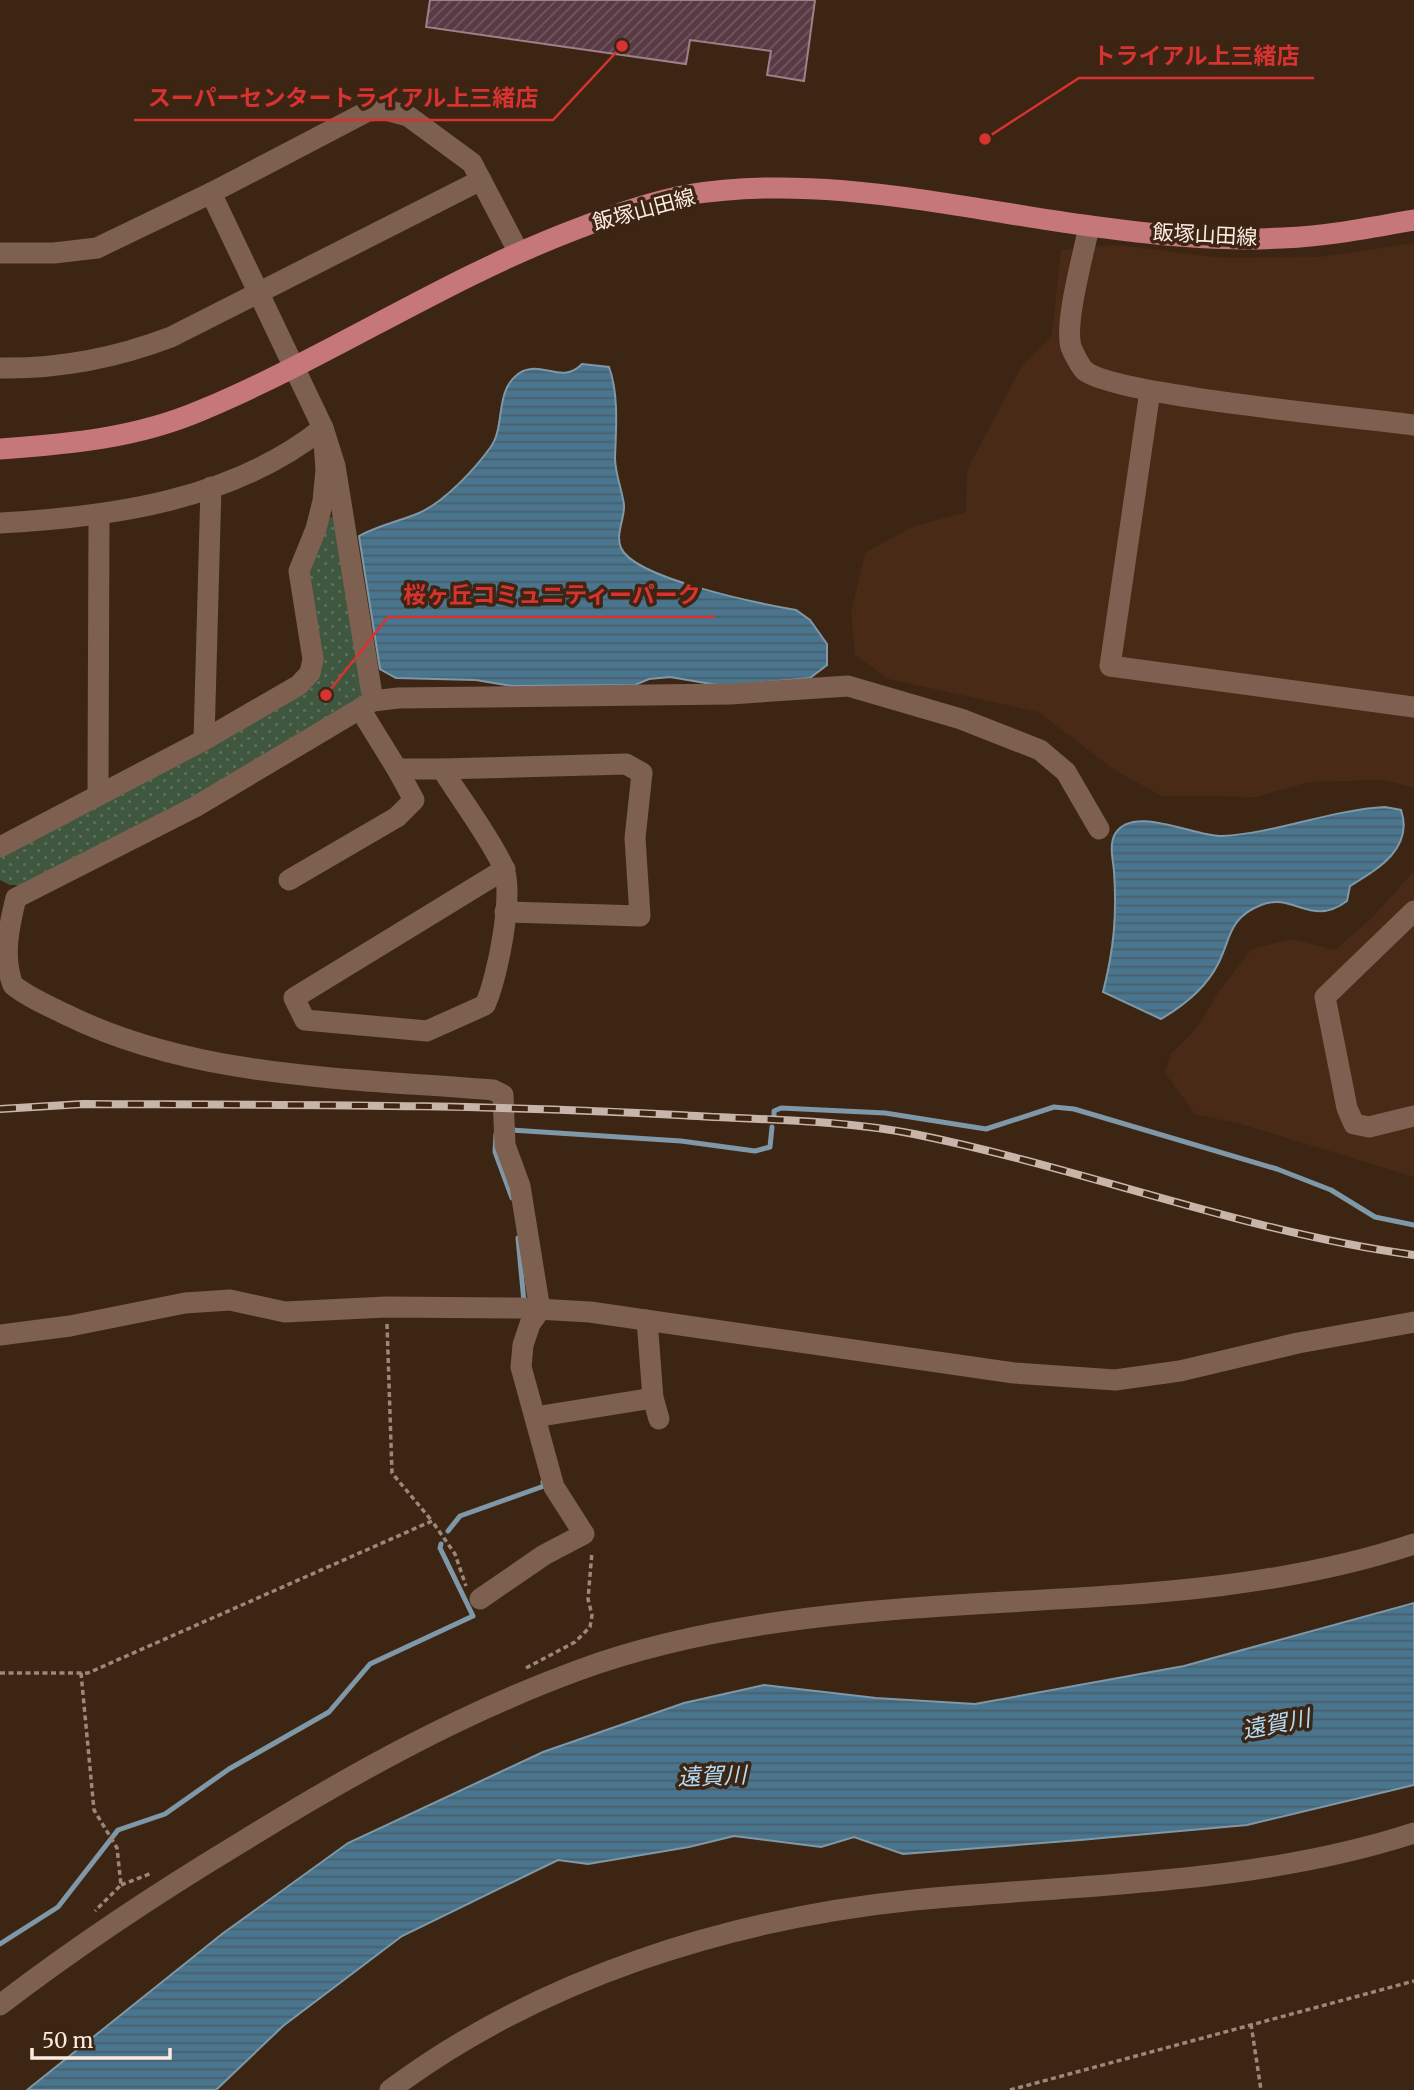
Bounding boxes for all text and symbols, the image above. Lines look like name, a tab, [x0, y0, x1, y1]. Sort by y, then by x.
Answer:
callout: トライアル上三緒店	[1079, 34, 1314, 78]
text: トライアル上三緒店	[1093, 41, 1299, 70]
callout: スーパーセンタートライアル上三緒店	[134, 76, 553, 120]
text: スーパーセンタートライアル上三緒店	[148, 83, 538, 112]
street label: 飯塚山田線	[590, 183, 698, 236]
street label: 飯塚山田線	[1152, 218, 1258, 251]
callout: 桜ヶ丘コミュニティーパーク	[388, 573, 715, 617]
text: 桜ヶ丘コミュニティーパーク	[403, 580, 701, 609]
water label: 遠賀川	[1239, 1702, 1315, 1744]
water label: 遠賀川	[677, 1760, 750, 1791]
scale bar	[32, 2016, 170, 2060]
text: 50 m	[42, 2027, 93, 2054]

